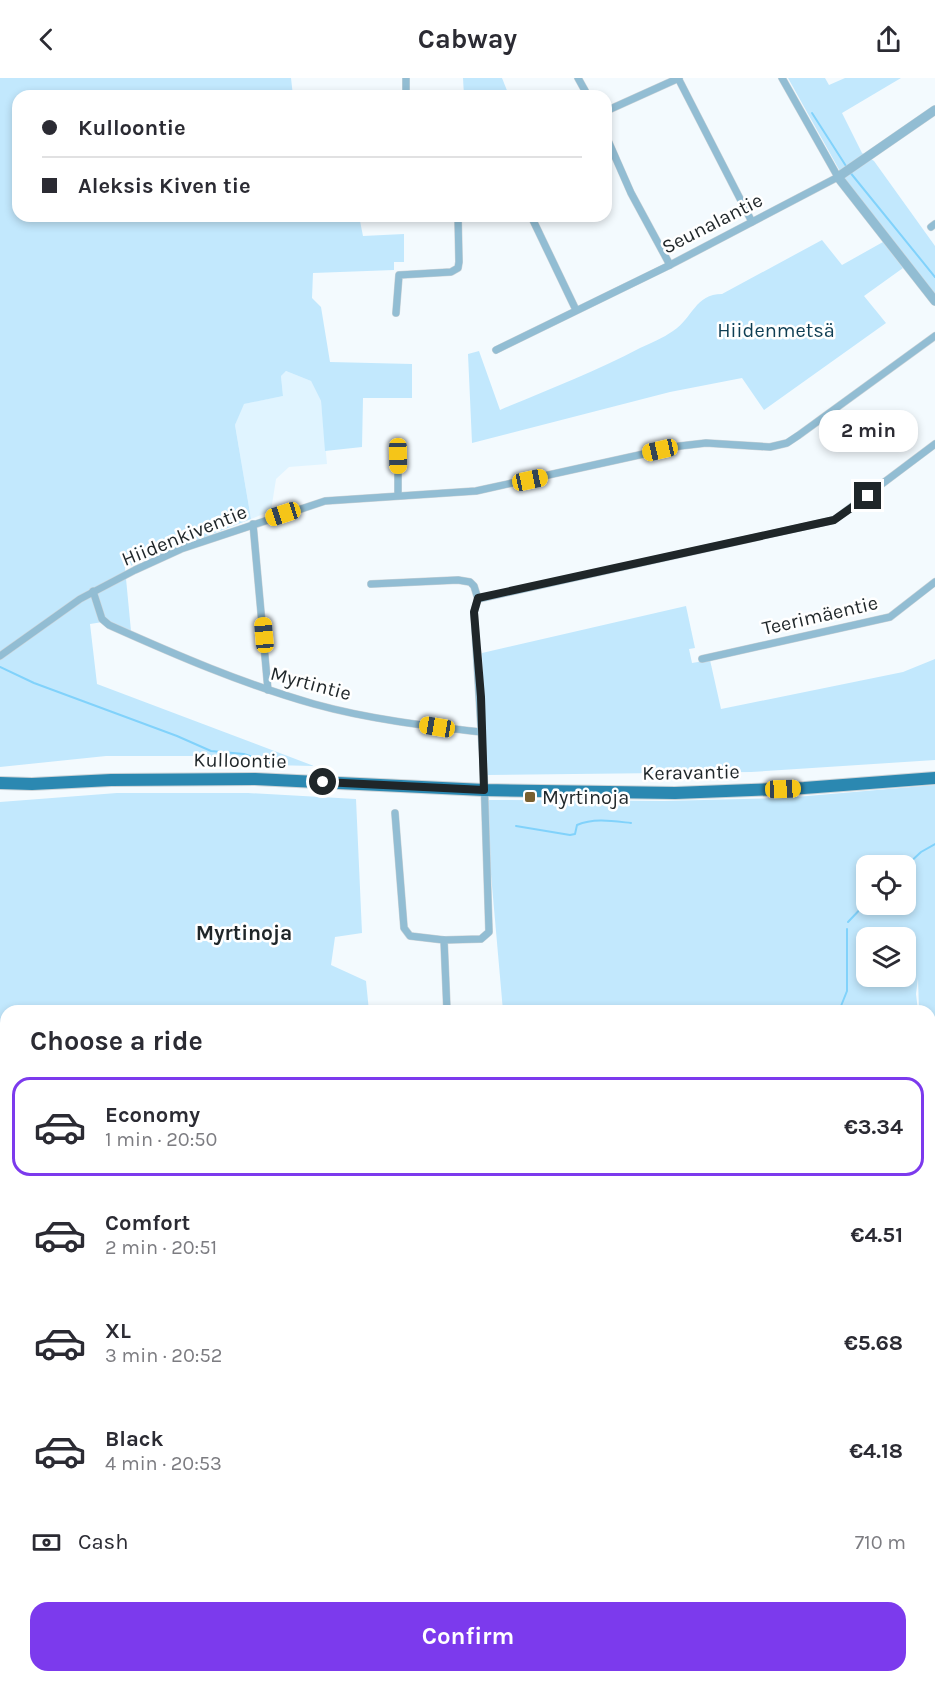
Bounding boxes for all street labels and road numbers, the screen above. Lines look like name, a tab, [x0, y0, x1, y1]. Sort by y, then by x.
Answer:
street label: Seunalantie	[658, 188, 766, 259]
street label: Hiidenkiventie	[118, 500, 250, 571]
street label: Teerimäentie	[760, 591, 880, 640]
street label: Myrtintie	[268, 662, 354, 705]
street label: Kulloontie	[193, 748, 287, 773]
street label: Keravantie	[642, 760, 740, 785]

